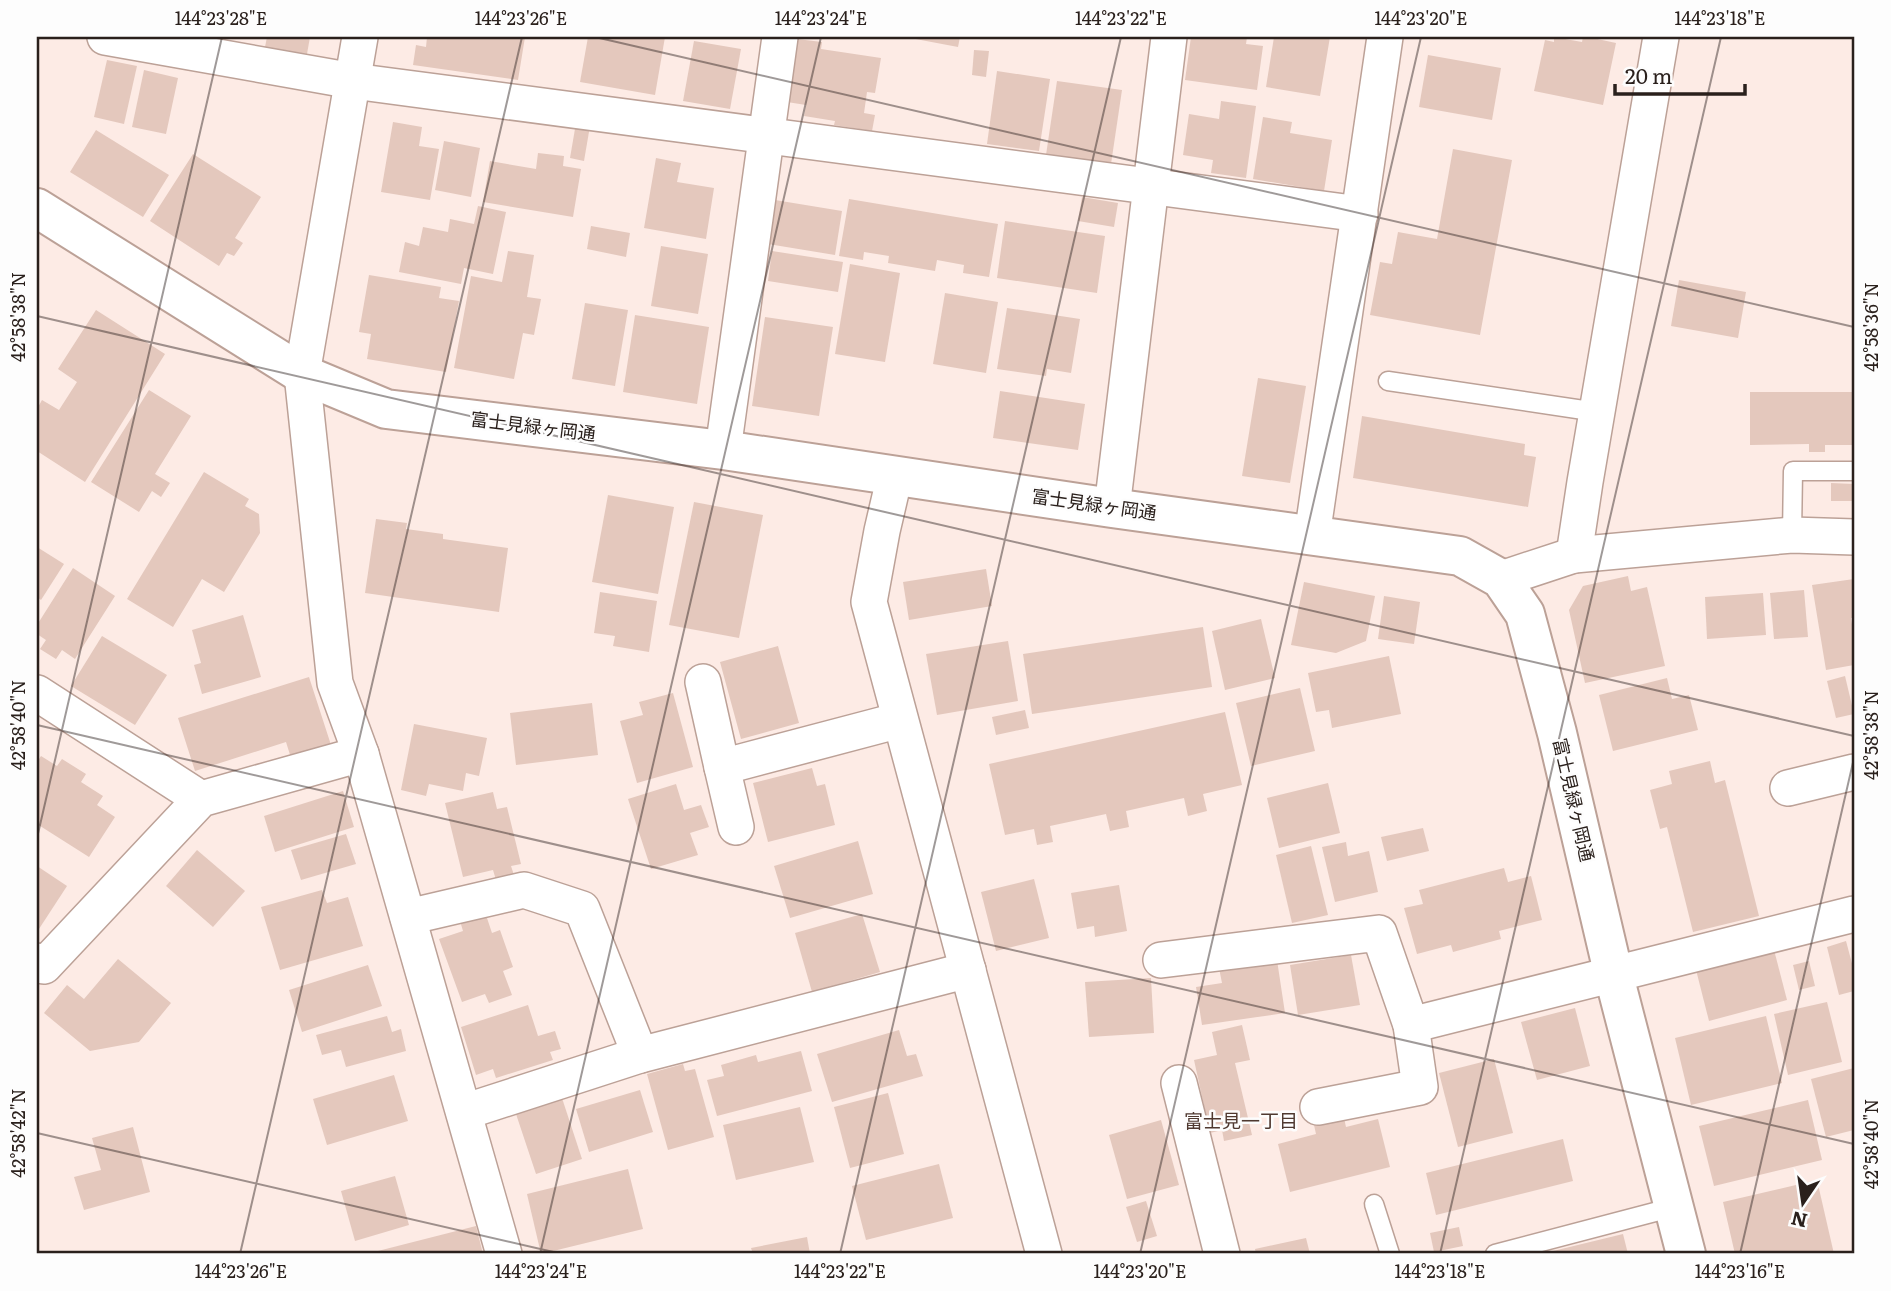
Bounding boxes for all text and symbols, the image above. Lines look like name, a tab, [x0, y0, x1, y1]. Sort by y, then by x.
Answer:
text: 144°23'28"E	[175, 4, 267, 31]
text: 144°23'26"E	[475, 4, 567, 31]
text: 144°23'24"E	[775, 4, 867, 31]
text: 144°23'22"E	[1075, 4, 1167, 31]
text: 144°23'20"E	[1374, 4, 1468, 31]
text: 144°23'18"E	[1675, 4, 1765, 31]
scale bar	[1615, 52, 1744, 96]
text: 20 m	[1625, 59, 1672, 90]
text: 42°58'38"N	[4, 272, 31, 362]
text: 42°58'36"N	[1857, 282, 1884, 372]
street label: 富士見緑ヶ岡通	[469, 404, 597, 447]
street label: 富士見緑ヶ岡通	[1030, 481, 1158, 526]
text: 42°58'40"N	[4, 680, 31, 770]
text: 42°58'38"N	[1857, 690, 1884, 780]
street label: 富士見緑ヶ岡通	[1547, 735, 1602, 864]
text: 42°58'42"N	[4, 1088, 31, 1178]
text: 42°58'40"N	[1857, 1099, 1884, 1189]
district label: 富士見一丁目	[1184, 1106, 1298, 1134]
north arrow	[1769, 1168, 1839, 1238]
text: N	[1788, 1205, 1810, 1236]
text: 144°23'26"E	[195, 1257, 287, 1284]
text: 144°23'24"E	[495, 1257, 587, 1284]
text: 144°23'22"E	[794, 1257, 886, 1284]
text: 144°23'20"E	[1093, 1257, 1187, 1284]
text: 144°23'18"E	[1395, 1257, 1485, 1284]
text: 144°23'16"E	[1695, 1257, 1785, 1284]

